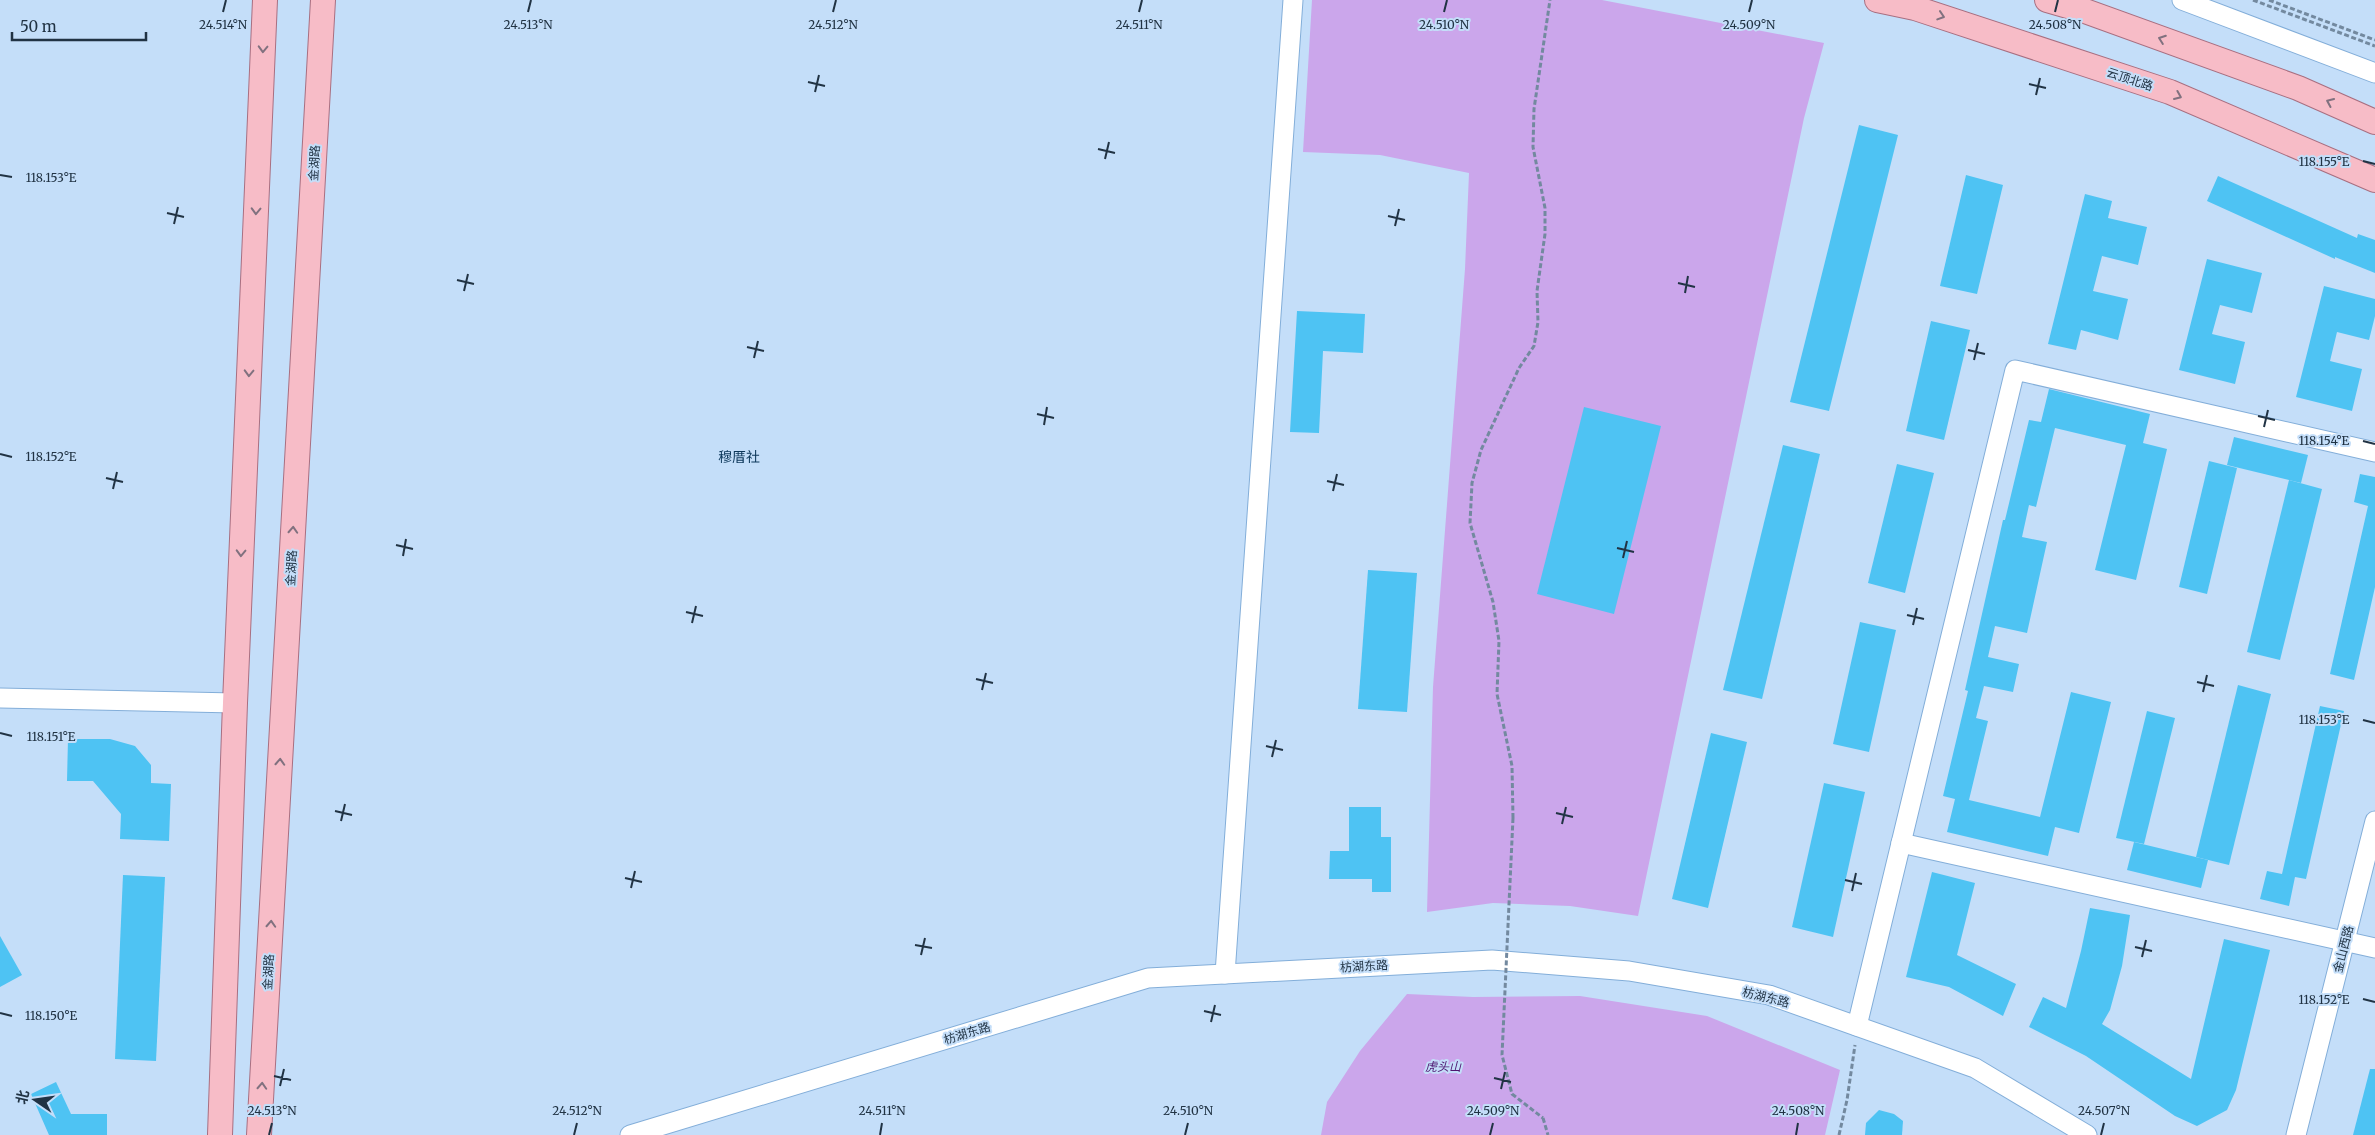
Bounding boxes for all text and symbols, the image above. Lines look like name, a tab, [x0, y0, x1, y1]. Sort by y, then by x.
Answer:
scale bar	[12, 10, 146, 42]
one-way arrow	[1936, 11, 1945, 21]
text: 50 m	[20, 17, 57, 36]
text: 24.514°N	[199, 17, 248, 32]
text: 24.513°N	[503, 17, 553, 32]
text: 24.512°N	[808, 17, 858, 32]
text: 24.511°N	[1115, 17, 1163, 32]
text: 24.510°N	[1419, 17, 1470, 32]
text: 24.509°N	[1723, 17, 1776, 32]
text: 24.508°N	[2029, 17, 2082, 32]
one-way arrow	[2158, 35, 2167, 45]
one-way arrow	[257, 45, 268, 53]
street label: 云顶北路	[2105, 64, 2155, 94]
one-way arrow	[2173, 90, 2182, 100]
one-way arrow	[2326, 98, 2335, 109]
street label: 金湖路	[306, 145, 322, 181]
text: 118.155°E	[2299, 154, 2350, 169]
text: 118.153°E	[26, 170, 77, 185]
one-way arrow	[250, 207, 261, 215]
one-way arrow	[244, 370, 254, 378]
text: 118.154°E	[2299, 433, 2350, 448]
district label: 穆厝社	[718, 448, 760, 466]
text: 118.152°E	[26, 449, 77, 464]
one-way arrow	[288, 525, 299, 533]
one-way arrow	[236, 550, 247, 558]
street label: 金湖路	[283, 550, 299, 586]
text: 118.153°E	[2299, 712, 2350, 727]
text: 118.151°E	[27, 729, 76, 744]
one-way arrow	[275, 758, 286, 766]
one-way arrow	[265, 920, 276, 928]
street label: 金山西路	[2330, 924, 2356, 974]
street label: 金湖路	[260, 954, 276, 990]
street label: 枋湖东路	[1340, 957, 1388, 975]
street label: 枋湖东路	[1741, 984, 1791, 1010]
text: 118.152°E	[2299, 992, 2350, 1007]
text: 118.150°E	[25, 1008, 77, 1023]
street label: 枋湖东路	[942, 1019, 992, 1047]
park label: 虎头山	[1425, 1059, 1462, 1074]
north arrow	[10, 1075, 60, 1125]
one-way arrow	[256, 1082, 267, 1090]
text: 北	[12, 1088, 33, 1106]
text: 24.513°N	[247, 1103, 297, 1118]
text: 24.512°N	[552, 1103, 602, 1118]
text: 24.511°N	[858, 1103, 906, 1118]
text: 24.510°N	[1163, 1103, 1214, 1118]
text: 24.509°N	[1467, 1103, 1520, 1118]
text: 24.508°N	[1772, 1103, 1825, 1118]
text: 24.507°N	[2078, 1103, 2131, 1118]

